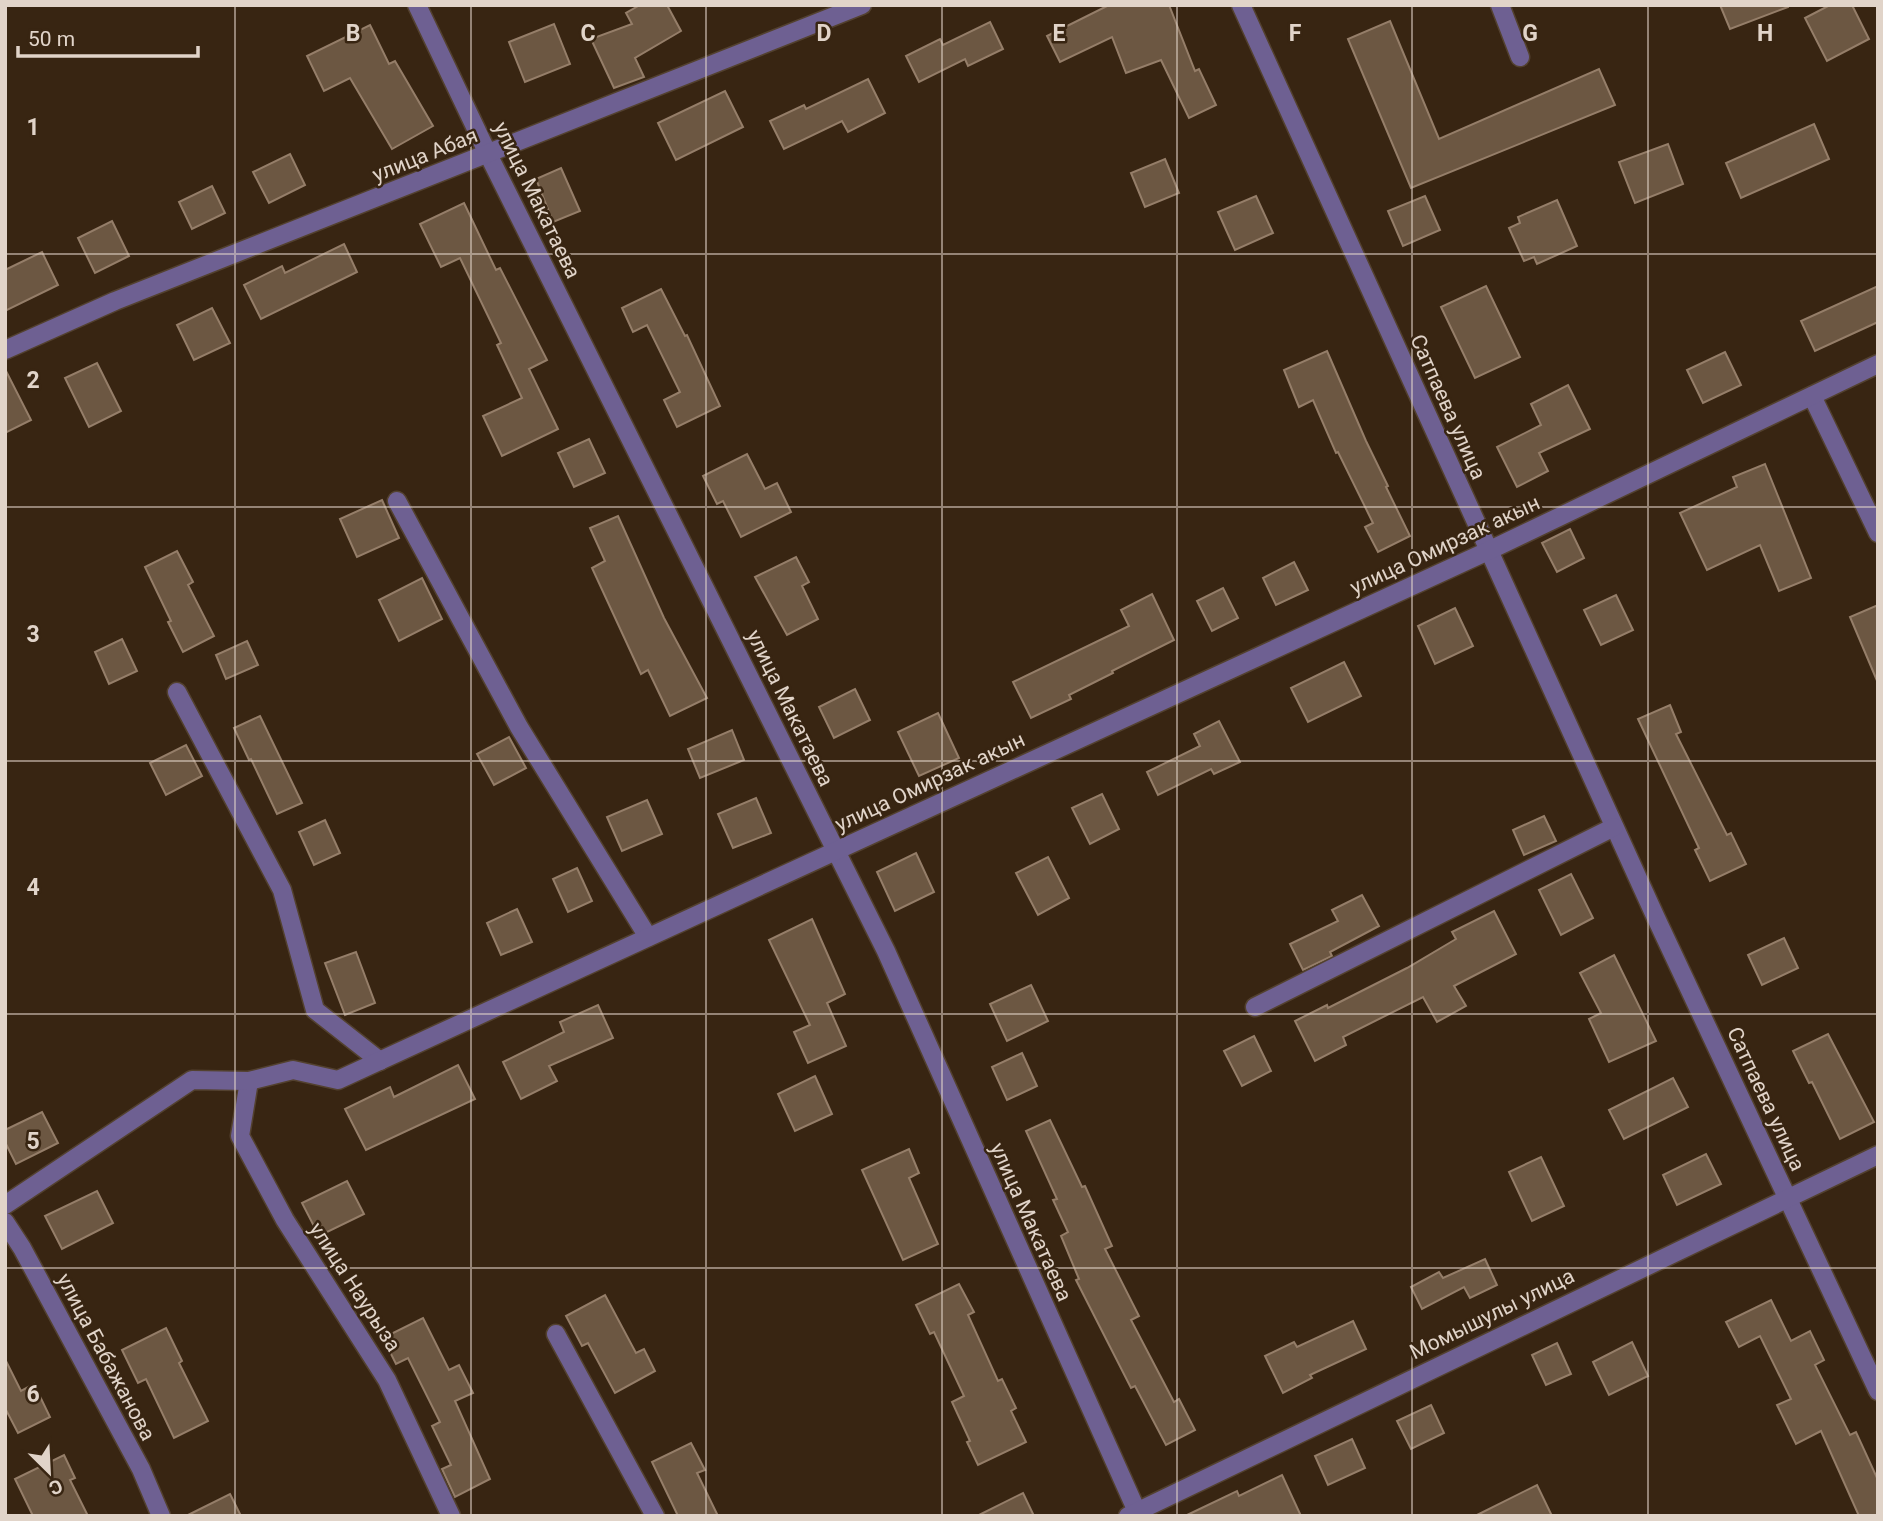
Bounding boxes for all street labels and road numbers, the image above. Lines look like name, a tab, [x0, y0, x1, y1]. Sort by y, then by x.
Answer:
street label: улица Макатаева	[489, 118, 585, 282]
street label: улица Абая	[369, 123, 481, 187]
street label: Сатпаева улица	[1405, 331, 1491, 483]
street label: улица Омирзак акын	[1346, 490, 1544, 600]
street label: улица Макатаева	[742, 626, 838, 790]
street label: улица Омирзак акын	[831, 727, 1029, 837]
street label: Сатпаева улица	[1722, 1023, 1810, 1175]
street label: улица Макатаева	[985, 1139, 1077, 1305]
street label: улица Наурыза	[304, 1218, 406, 1356]
street label: Момышулы улица	[1406, 1264, 1578, 1364]
street label: улица Бабажанова	[52, 1269, 160, 1445]

